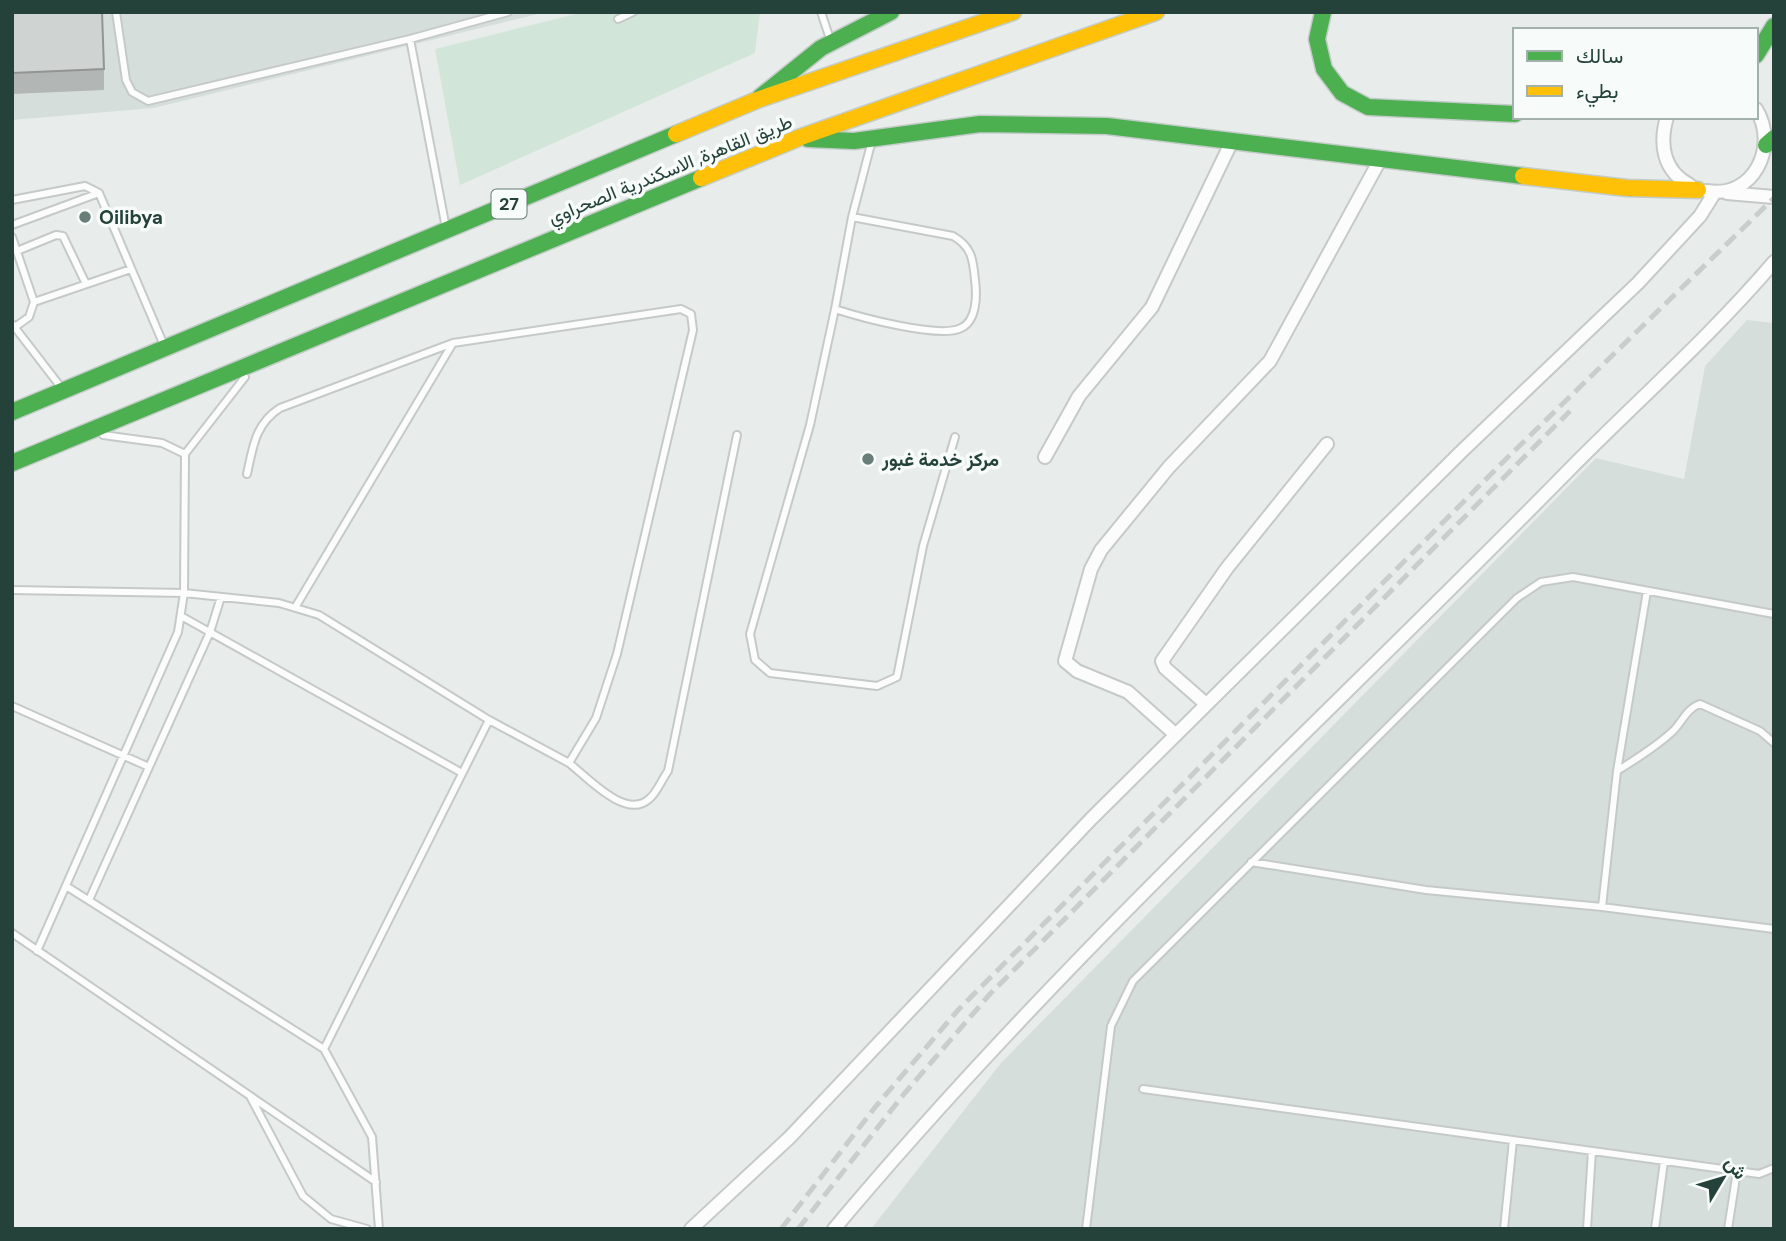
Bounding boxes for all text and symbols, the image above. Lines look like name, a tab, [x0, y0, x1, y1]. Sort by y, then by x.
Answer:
legend	[1513, 28, 1758, 119]
text: سالك	[1576, 42, 1623, 70]
text: بطيء	[1576, 77, 1619, 108]
street label: طريق القاهرة, الاسكندرية الصحراوي	[544, 109, 797, 233]
road number: 27	[491, 190, 526, 218]
place label: Oilibya	[99, 205, 163, 230]
marker: Oilibya	[77, 209, 93, 225]
place label: مركز خدمة غبور	[881, 447, 999, 472]
marker: مركز خدمة غبور	[860, 451, 876, 467]
north arrow	[1688, 1143, 1758, 1213]
text: ش	[1719, 1151, 1753, 1185]

